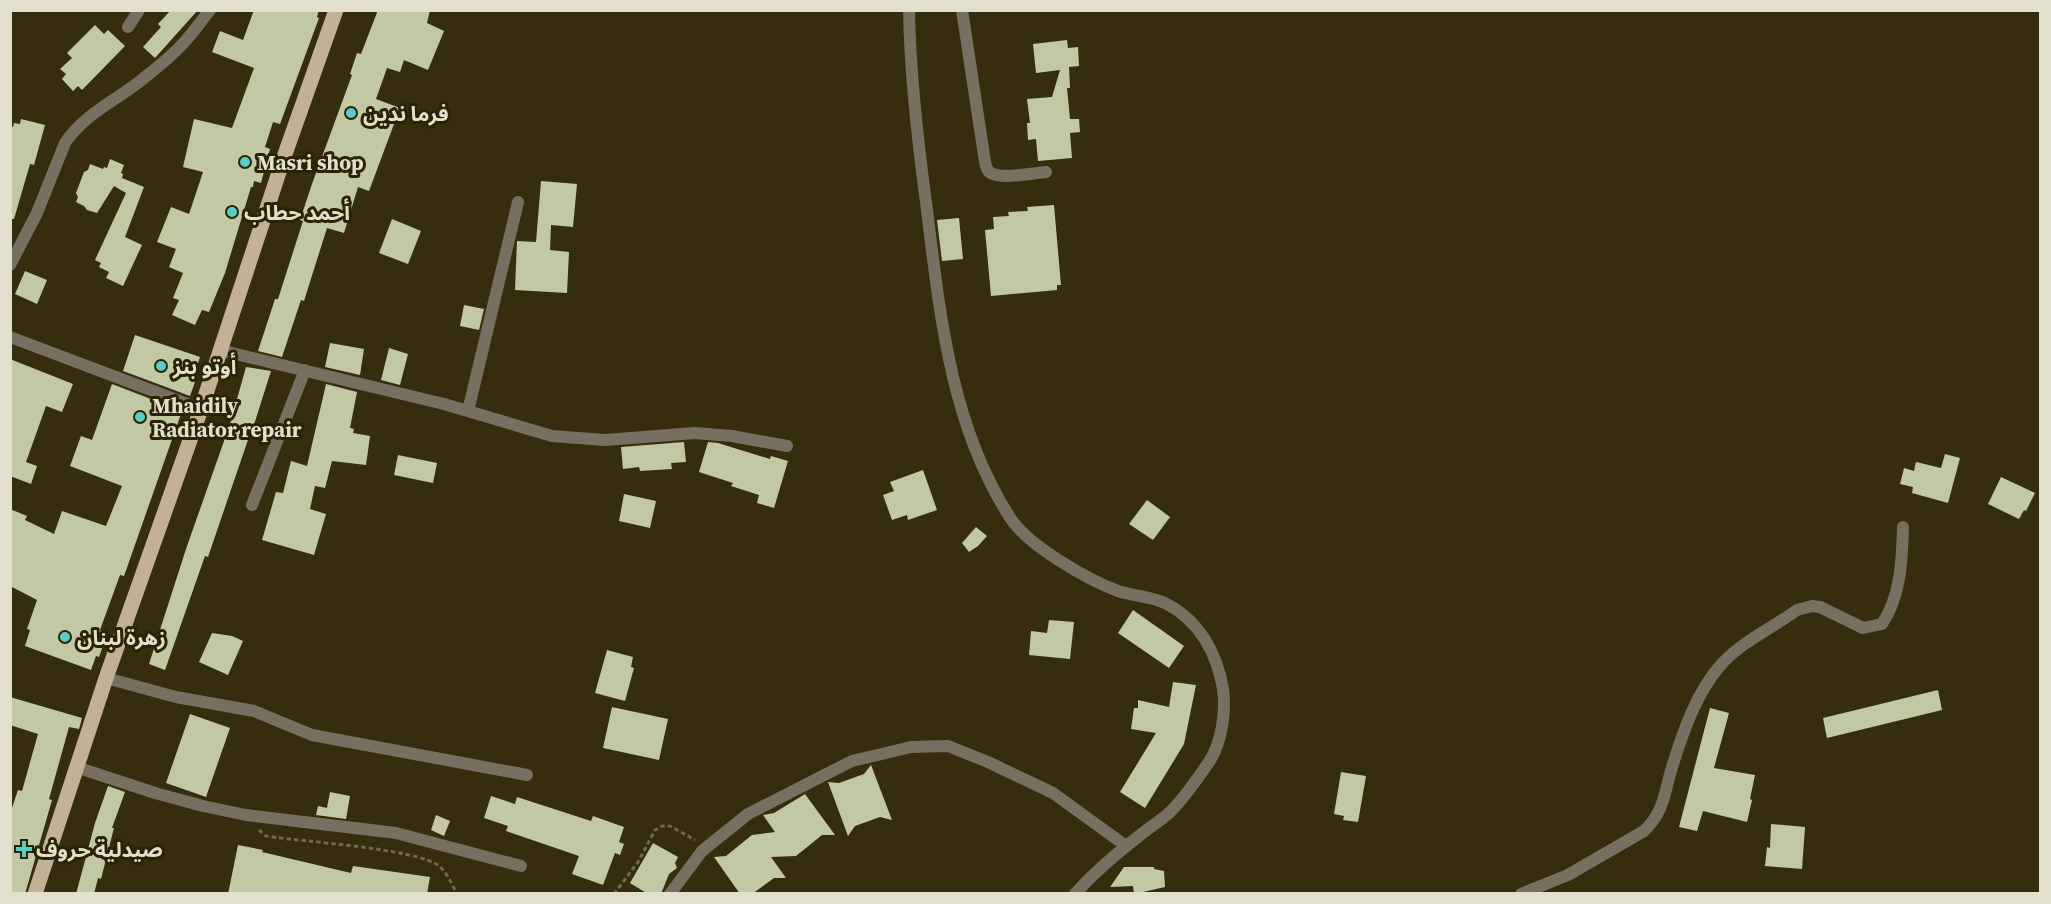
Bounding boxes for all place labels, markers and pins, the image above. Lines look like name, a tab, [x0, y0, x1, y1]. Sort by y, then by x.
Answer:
place label: فرما ندين	[363, 99, 449, 128]
marker: فرما ندين	[344, 106, 358, 120]
place label: Masri shop	[257, 148, 364, 177]
marker: Masri shop	[238, 155, 252, 169]
place label: أحمد حطاب	[244, 198, 350, 227]
marker: أحمد حطاب	[225, 205, 239, 219]
place label: أوتو بنز	[172, 352, 236, 381]
marker: أوتو بنز	[154, 359, 168, 373]
place label: Mhaidily Radiator repair	[152, 391, 302, 444]
marker: Mhaidily Radiator repair	[133, 410, 147, 424]
place label: زهرة لبنان	[77, 623, 166, 652]
marker: زهرة لبنان	[58, 630, 72, 644]
place label: صيدلية حروف	[36, 835, 163, 864]
marker: صيدلية حروف	[17, 842, 31, 856]

